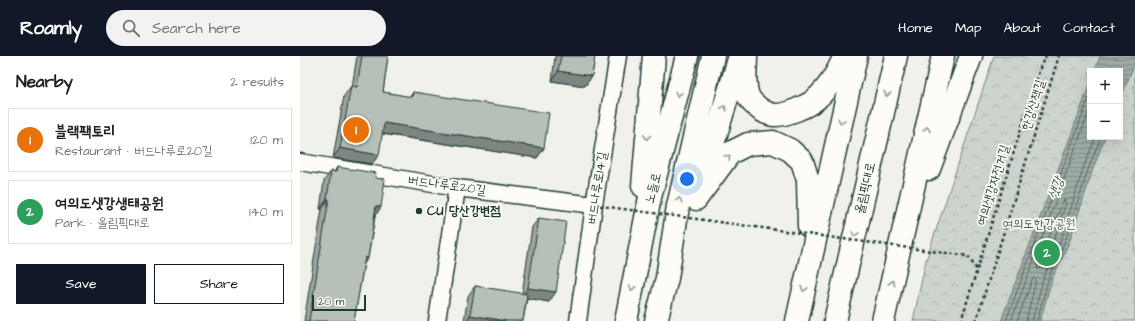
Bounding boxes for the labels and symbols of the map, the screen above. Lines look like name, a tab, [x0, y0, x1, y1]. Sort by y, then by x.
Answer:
street label: 한강산책길	[1017, 77, 1049, 133]
one-way arrow	[674, 90, 683, 97]
one-way arrow	[883, 91, 891, 97]
one-way arrow	[719, 105, 728, 112]
pin: 1	[343, 115, 369, 145]
one-way arrow	[838, 118, 846, 125]
one-way arrow	[922, 126, 930, 132]
one-way arrow	[643, 134, 652, 140]
street label: 여의샛강자전거길	[972, 142, 1014, 228]
street label: 버드나루로14길	[582, 150, 612, 226]
one-way arrow	[724, 154, 731, 162]
street label: 올림픽대로	[850, 160, 880, 216]
your location	[677, 169, 697, 189]
street label: 버드나루로20길	[407, 171, 487, 199]
street label: 노들로	[640, 171, 666, 205]
water label: 샛강	[1043, 172, 1070, 202]
one-way arrow	[675, 197, 683, 204]
place label: CU 당산강변점	[427, 202, 502, 220]
marker: CU 당산강변점	[414, 206, 424, 216]
park label: 여의도한강공원	[1002, 215, 1076, 233]
one-way arrow	[851, 231, 860, 238]
pin: 2	[1034, 238, 1060, 268]
one-way arrow	[887, 280, 895, 286]
one-way arrow	[628, 285, 637, 291]
one-way arrow	[800, 286, 808, 292]
scale bar	[312, 293, 366, 312]

